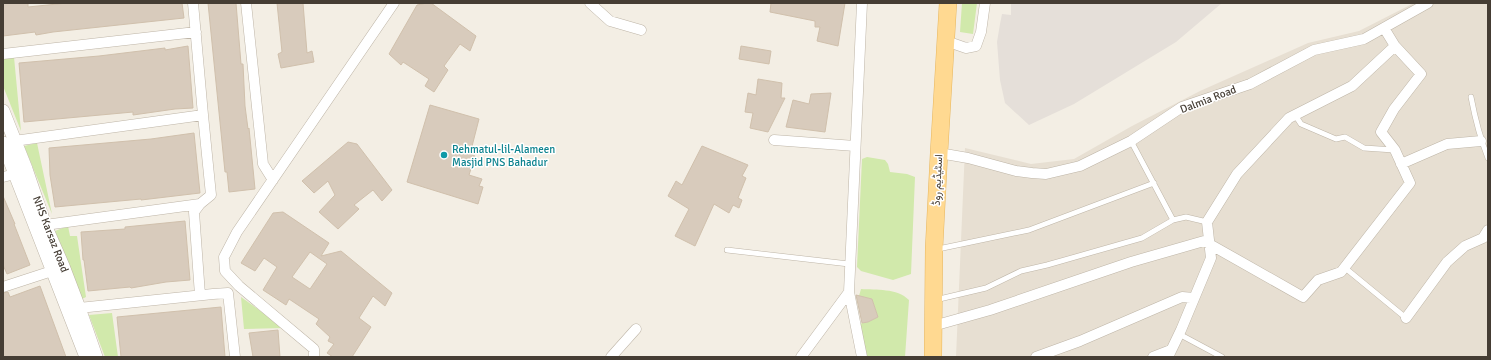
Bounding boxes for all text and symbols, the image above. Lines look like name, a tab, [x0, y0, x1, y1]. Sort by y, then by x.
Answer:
street label: Dalmia Road	[1178, 83, 1238, 116]
place label: Rehmatul-lil-Alameen Masjid PNS Bahadur	[452, 143, 555, 169]
marker: Rehmatul-lil-Alameen Masjid PNS Bahadur	[439, 150, 449, 160]
street label: اسٹیڈیم روڈ	[930, 154, 946, 206]
street label: NHS Karsaz Road	[30, 194, 71, 274]

